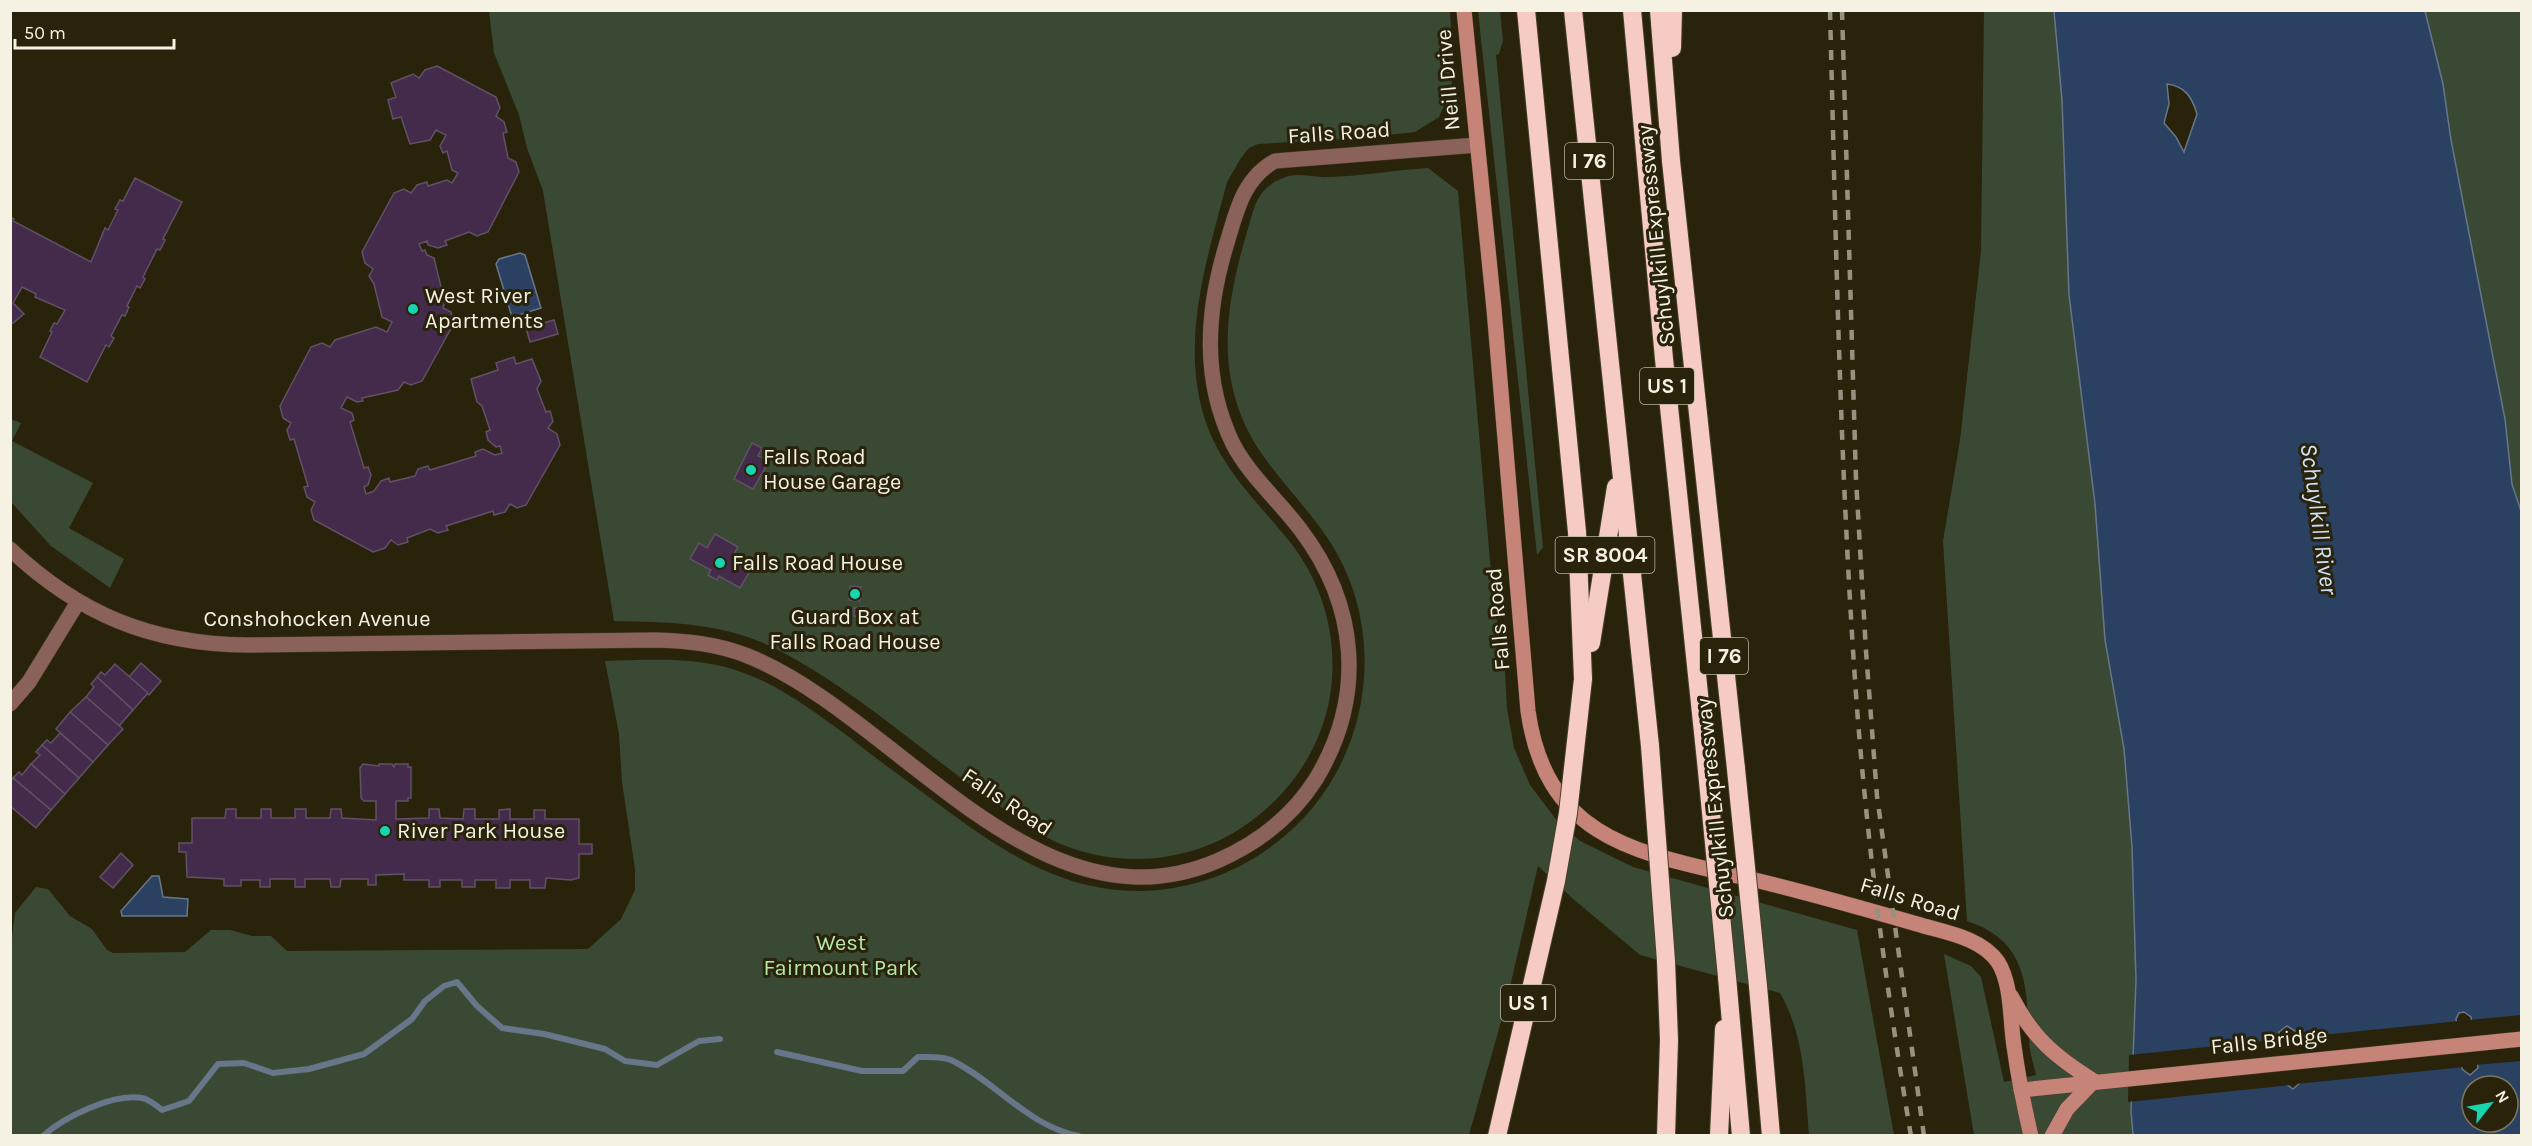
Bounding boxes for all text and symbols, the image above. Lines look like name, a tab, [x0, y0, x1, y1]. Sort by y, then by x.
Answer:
scale bar	[15, 12, 174, 50]
text: 50 m	[24, 22, 66, 44]
street label: Neill Drive	[1431, 28, 1465, 132]
street label: Falls Road	[1287, 116, 1391, 150]
street label: Schuylkill Expressway	[1632, 124, 1680, 346]
road number: I 76	[1565, 143, 1613, 179]
place label: West River Apartments	[425, 283, 544, 334]
marker: West River Apartments	[406, 302, 420, 316]
road number: US 1	[1640, 368, 1694, 404]
water label: Schuylkill River	[2295, 441, 2344, 597]
place label: Falls Road House Garage	[763, 444, 901, 495]
marker: Falls Road House Garage	[744, 463, 758, 477]
road number: SR 8004	[1556, 537, 1654, 573]
place label: Falls Road House	[732, 550, 903, 576]
marker: Falls Road House	[713, 556, 727, 570]
street label: Falls Road	[1481, 567, 1515, 671]
marker: Guard Box at Falls Road House	[848, 587, 862, 601]
place label: Guard Box at Falls Road House	[770, 604, 941, 655]
street label: Conshohocken Avenue	[204, 606, 430, 632]
road number: I 76	[1700, 638, 1748, 674]
street label: Schuylkill Expressway	[1691, 697, 1739, 919]
street label: Falls Road	[957, 762, 1057, 842]
place label: River Park House	[397, 818, 565, 844]
marker: River Park House	[378, 824, 392, 838]
street label: Falls Road	[1857, 872, 1963, 926]
park label: West Fairmount Park	[764, 930, 918, 981]
road number: US 1	[1501, 985, 1555, 1021]
street label: Falls Bridge	[2209, 1022, 2329, 1060]
north arrow	[2460, 1074, 2520, 1134]
text: N	[2491, 1087, 2514, 1106]

